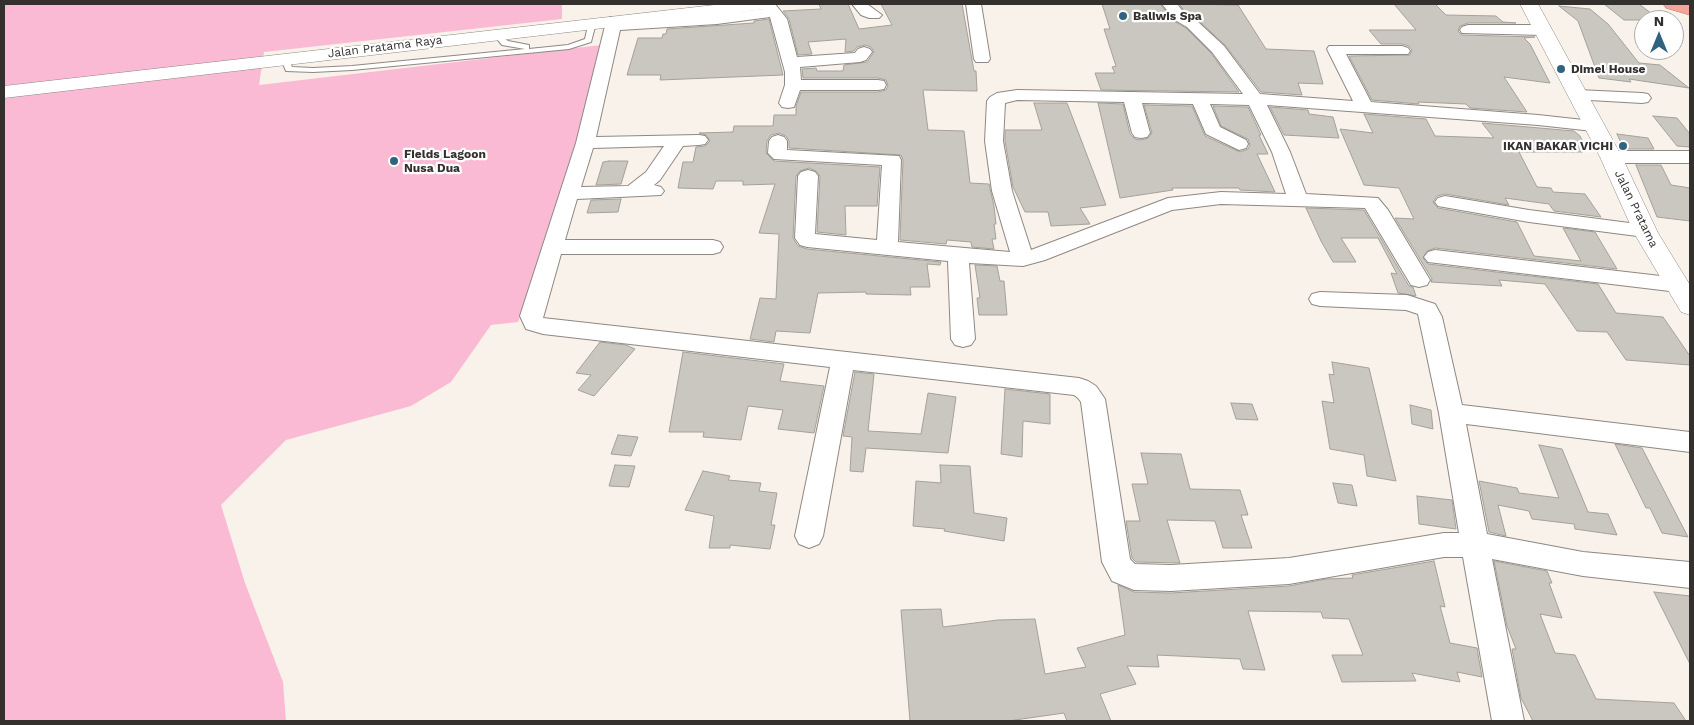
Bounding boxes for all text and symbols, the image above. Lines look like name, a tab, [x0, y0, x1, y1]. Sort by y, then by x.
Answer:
place label: Baliwis Spa	[1133, 9, 1202, 23]
marker: Baliwis Spa	[1117, 10, 1129, 22]
north arrow	[1634, 10, 1684, 60]
text: N	[1654, 13, 1664, 29]
street label: Jalan Pratama Raya	[327, 33, 443, 61]
place label: Dimel House	[1571, 62, 1645, 76]
marker: Dimel House	[1555, 63, 1567, 75]
place label: IKAN BAKAR VICHI	[1503, 139, 1613, 153]
marker: IKAN BAKAR VICHI	[1617, 140, 1629, 152]
place label: Fields Lagoon Nusa Dua	[404, 147, 486, 175]
marker: Fields Lagoon Nusa Dua	[388, 155, 400, 167]
street label: Jalan Pratama	[1611, 168, 1661, 250]

